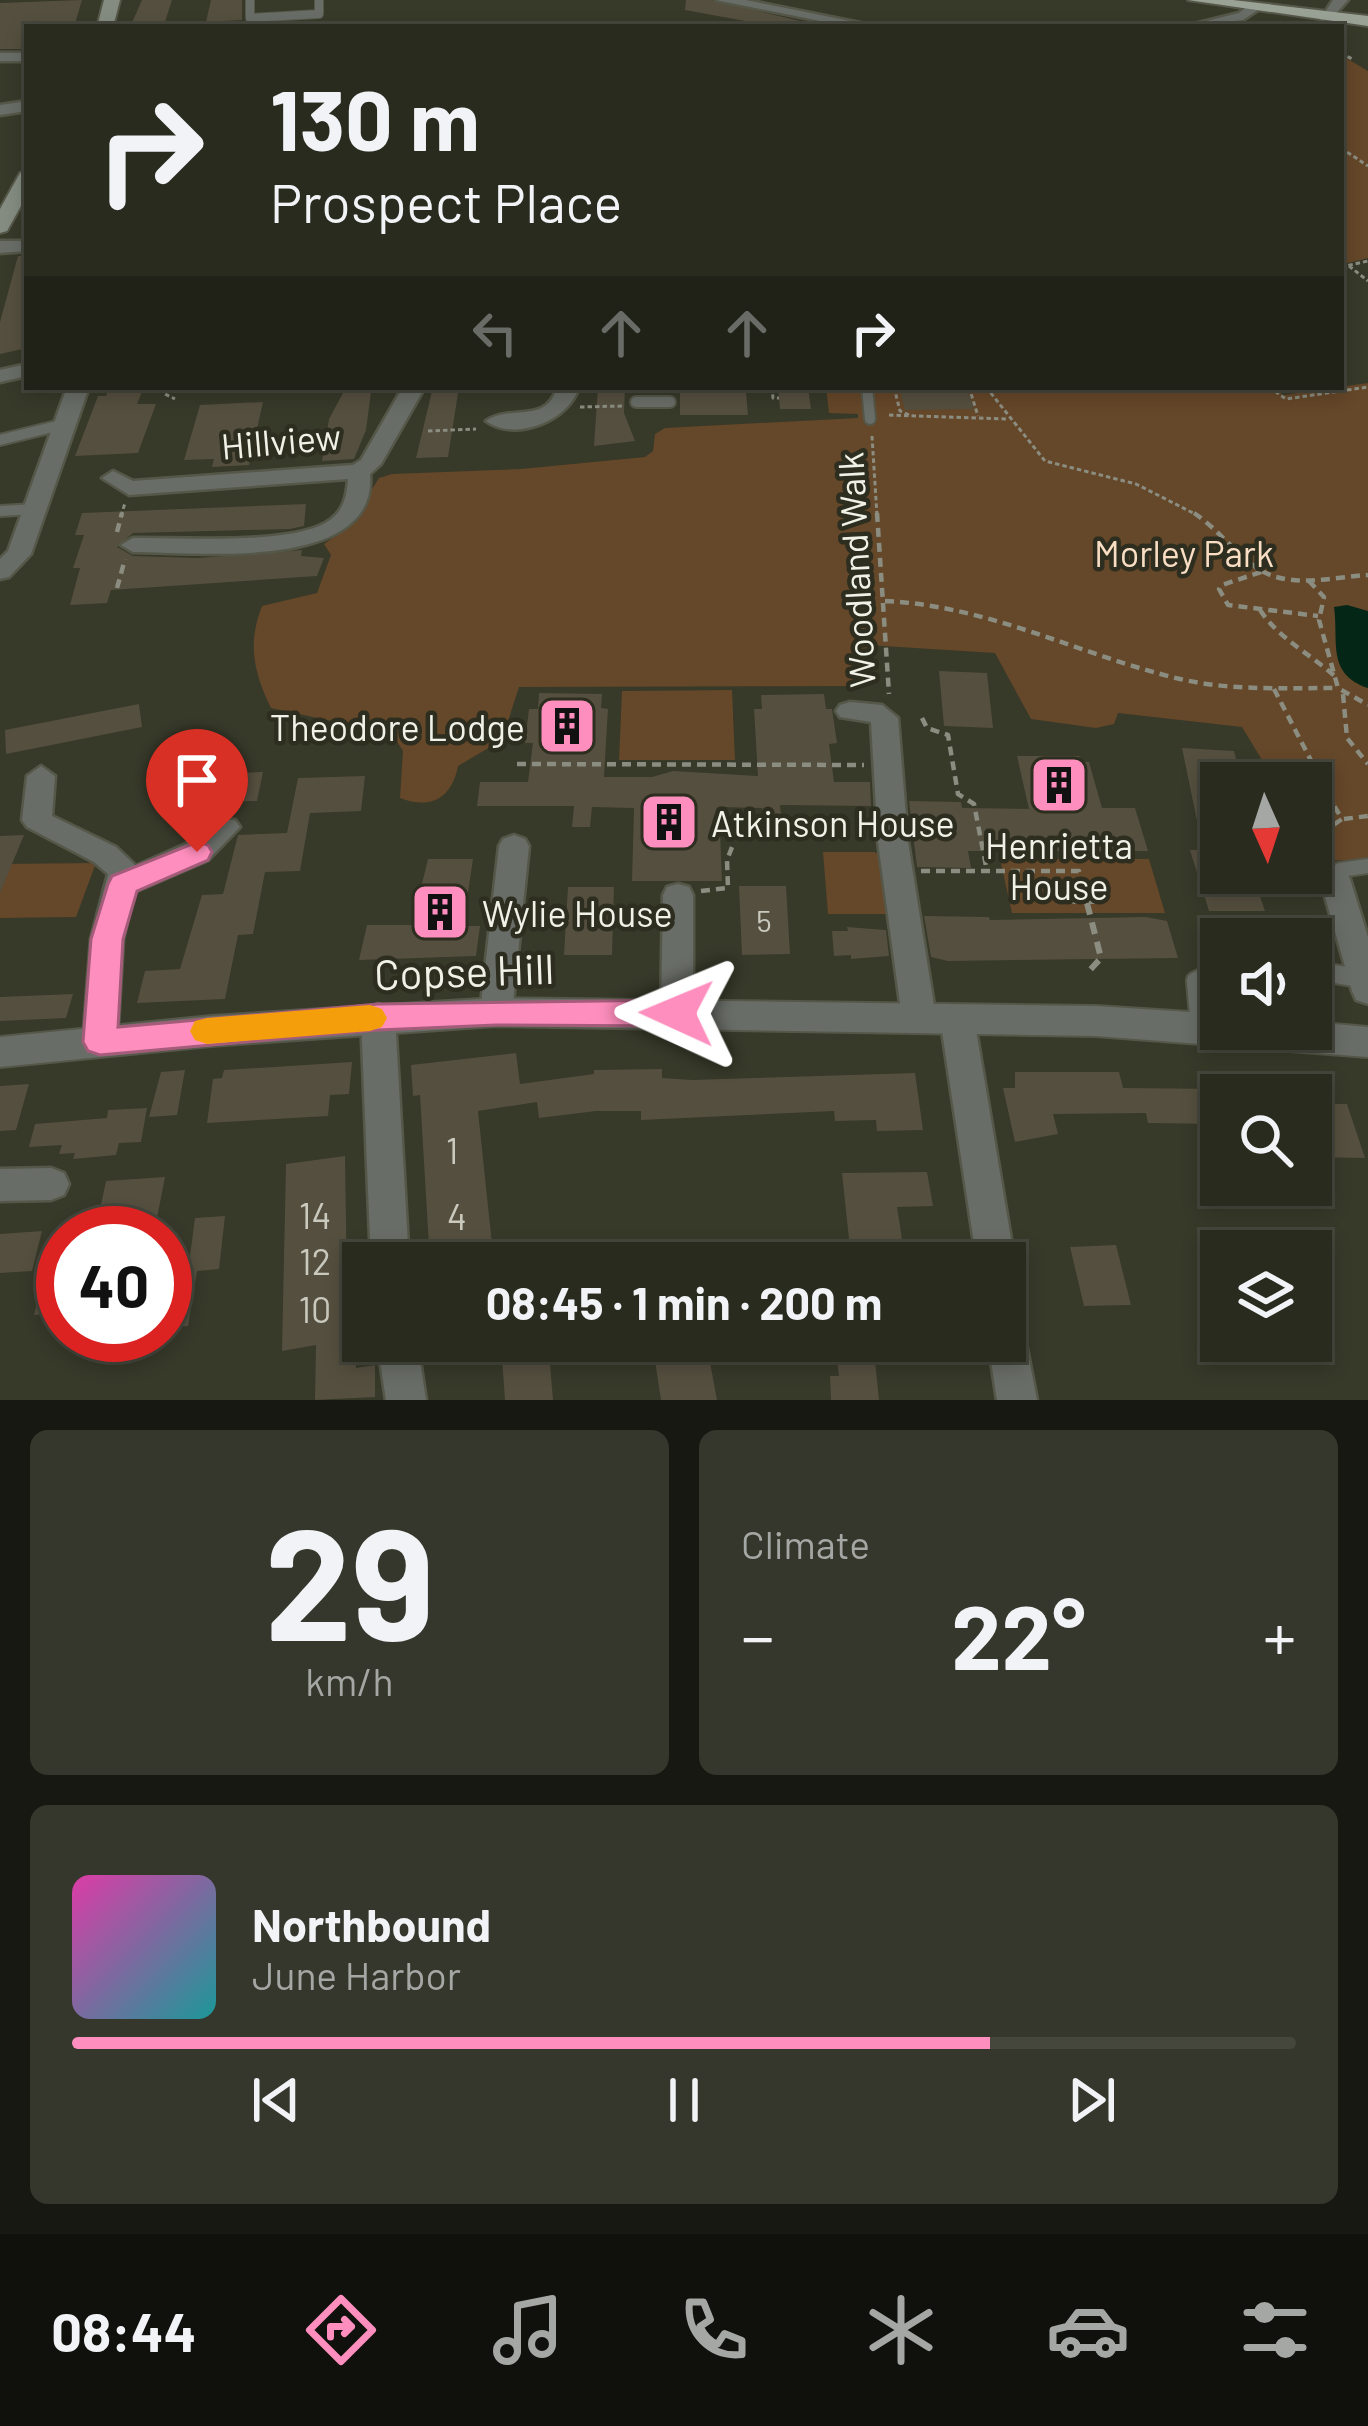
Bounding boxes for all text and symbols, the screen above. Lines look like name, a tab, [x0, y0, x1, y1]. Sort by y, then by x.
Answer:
text: 130 m	[270, 67, 480, 168]
icon: right	[72, 72, 228, 228]
text: Prospect Place	[270, 169, 622, 234]
icon: left	[462, 300, 528, 366]
icon: ahead	[588, 300, 654, 366]
icon: ahead	[714, 300, 780, 366]
icon: right	[840, 300, 906, 366]
street label: Hillview	[219, 413, 343, 467]
street label: Woodland Walk	[827, 451, 883, 689]
park label: Morley Park	[1094, 531, 1274, 574]
building icon: Theodore Lodge	[536, 695, 598, 757]
place label: Theodore Lodge	[270, 705, 525, 748]
pin	[146, 729, 248, 852]
icon: arrive	[164, 747, 230, 813]
building icon: Henrietta House	[1028, 754, 1090, 816]
north arrow	[1200, 762, 1332, 894]
map controls	[1200, 762, 1332, 1362]
building icon: Atkinson House	[638, 791, 700, 853]
place label: Atkinson House	[711, 801, 955, 844]
place label: Henrietta House	[985, 823, 1133, 907]
building icon: Wylie House	[409, 881, 471, 943]
place label: Wylie House	[482, 891, 673, 934]
house number: 5	[756, 902, 772, 938]
button: sound	[1200, 918, 1332, 1050]
street label: Copse Hill	[373, 942, 555, 999]
position arrow	[614, 950, 740, 1076]
button: search	[1200, 1074, 1332, 1206]
house number: 1	[446, 1128, 458, 1171]
house number: 14	[299, 1193, 331, 1236]
house number: 4	[447, 1194, 467, 1237]
speed limit sign: 40	[36, 1206, 192, 1362]
button: layers	[1200, 1230, 1332, 1362]
house number: 12	[299, 1239, 331, 1282]
text: 08:45 · 1 min · 200 m	[486, 1275, 882, 1329]
house number: 10	[299, 1287, 331, 1330]
text: 29	[264, 1485, 435, 1672]
text: Climate	[741, 1520, 870, 1567]
text: 22°	[951, 1580, 1086, 1688]
text: −	[741, 1595, 774, 1674]
text: +	[1263, 1595, 1296, 1674]
text: km/h	[305, 1657, 394, 1704]
text: Northbound	[252, 1897, 491, 1951]
text: June Harbor	[252, 1951, 461, 1998]
icon: previous	[243, 2067, 309, 2133]
icon: pause	[651, 2067, 717, 2133]
icon: next	[1059, 2067, 1125, 2133]
icon: directions	[299, 2288, 383, 2372]
icon: music	[486, 2288, 570, 2372]
icon: phone	[672, 2288, 756, 2372]
icon: climate	[859, 2288, 943, 2372]
icon: car	[1046, 2288, 1130, 2372]
icon: filters	[1233, 2288, 1317, 2372]
text: 08:44	[51, 2298, 196, 2363]

